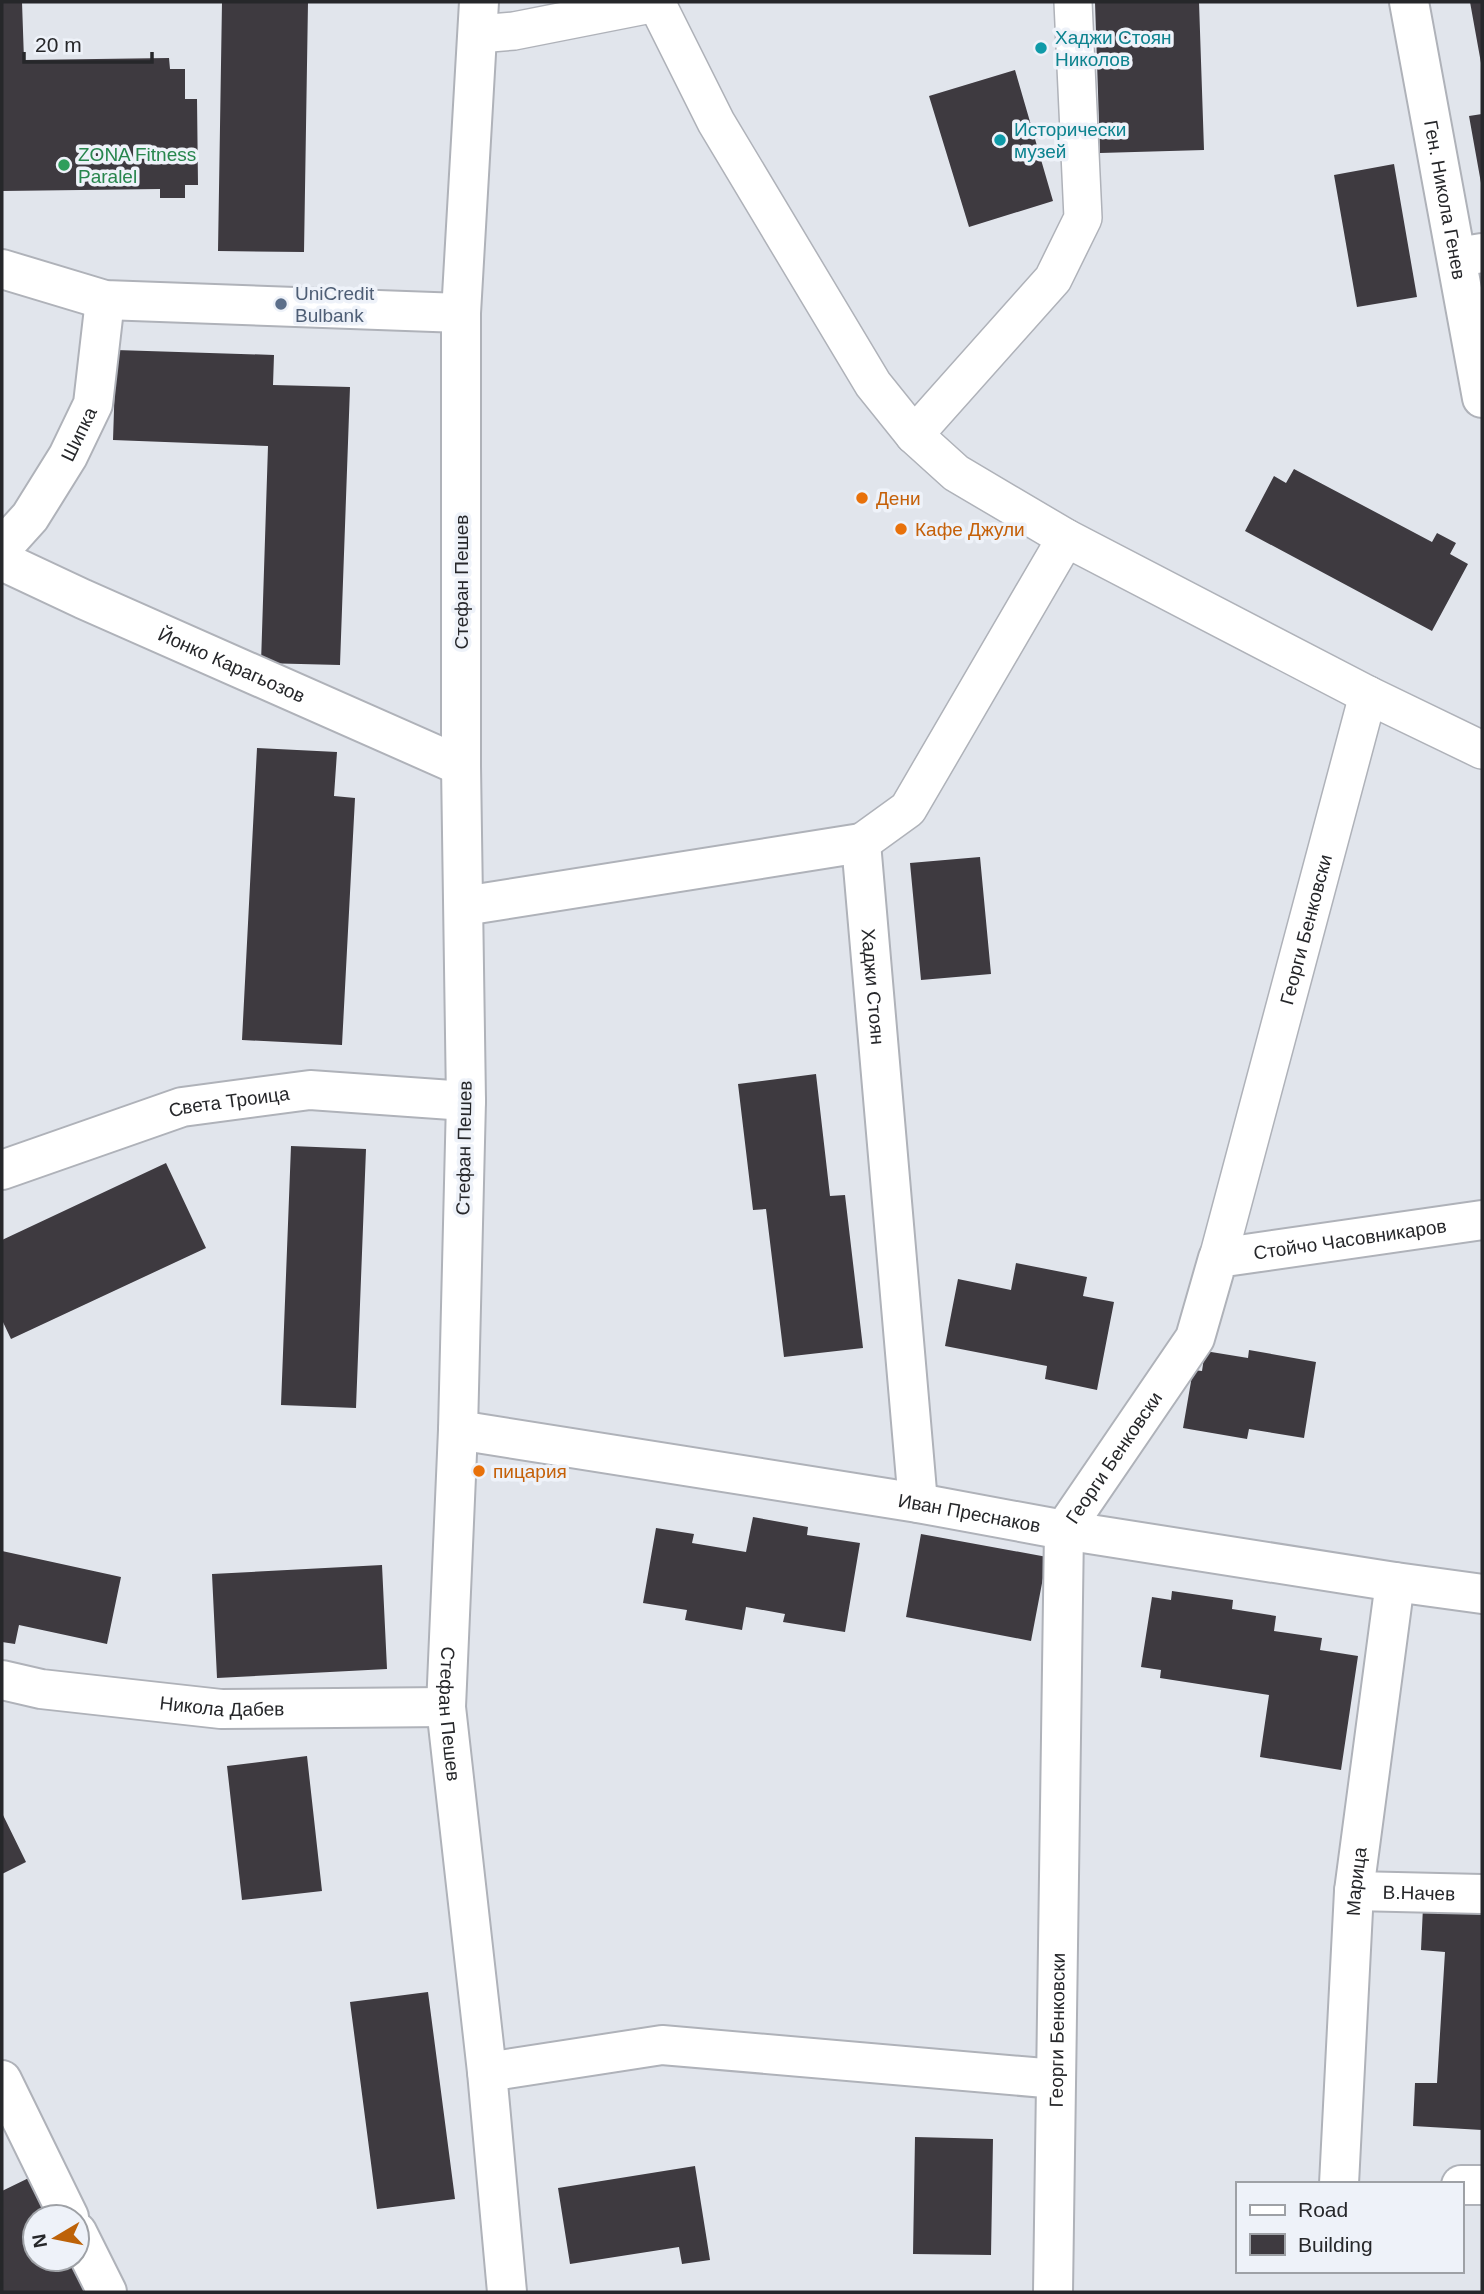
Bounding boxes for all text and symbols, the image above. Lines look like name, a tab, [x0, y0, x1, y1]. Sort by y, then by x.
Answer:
scale bar	[24, 21, 152, 65]
place label: Хаджи Стоян Николов	[1055, 27, 1172, 70]
text: 20 m	[35, 33, 82, 56]
marker: Хаджи Стоян Николов	[1033, 40, 1049, 56]
street label: Ген. Никола Генев	[1420, 118, 1470, 281]
place label: Исторически музей	[1014, 119, 1126, 162]
marker: Исторически музей	[992, 132, 1008, 148]
place label: ZONA Fitness Paralel	[78, 144, 196, 187]
marker: ZONA Fitness Paralel	[56, 157, 72, 173]
place label: UniCredit Bulbank	[295, 283, 375, 326]
marker: UniCredit Bulbank	[273, 296, 289, 312]
street label: Шипка	[57, 403, 101, 465]
place label: Дени	[876, 488, 921, 509]
marker: Дени	[854, 490, 870, 506]
street label: Стефан Пешев	[451, 515, 472, 649]
place label: Кафе Джули	[915, 519, 1025, 540]
marker: Кафе Джули	[893, 521, 909, 537]
street label: Йонко Карагьозов	[155, 623, 308, 706]
street label: Георги Бенковски	[1275, 852, 1336, 1007]
street label: Хаджи Стоян	[858, 928, 889, 1045]
street label: Стефан Пешев	[452, 1080, 476, 1216]
street label: Света Троица	[166, 1082, 291, 1121]
street label: Стойчо Часовникаров	[1252, 1215, 1448, 1263]
street label: Георги Бенковски	[1061, 1388, 1166, 1527]
place label: пицария	[493, 1461, 567, 1482]
marker: пицария	[471, 1463, 487, 1479]
street label: Иван Преснаков	[897, 1489, 1042, 1536]
street label: Стефан Пешев	[435, 1646, 465, 1782]
street label: Никола Дабев	[159, 1692, 284, 1720]
street label: Марица	[1342, 1845, 1370, 1917]
street label: В.Начев	[1383, 1881, 1455, 1904]
street label: Георги Бенковски	[1045, 1953, 1068, 2107]
legend	[1236, 2182, 1463, 2273]
text: Road	[1298, 2198, 1348, 2221]
north arrow	[21, 2203, 91, 2273]
text: N	[28, 2232, 51, 2249]
text: Building	[1298, 2233, 1373, 2256]

